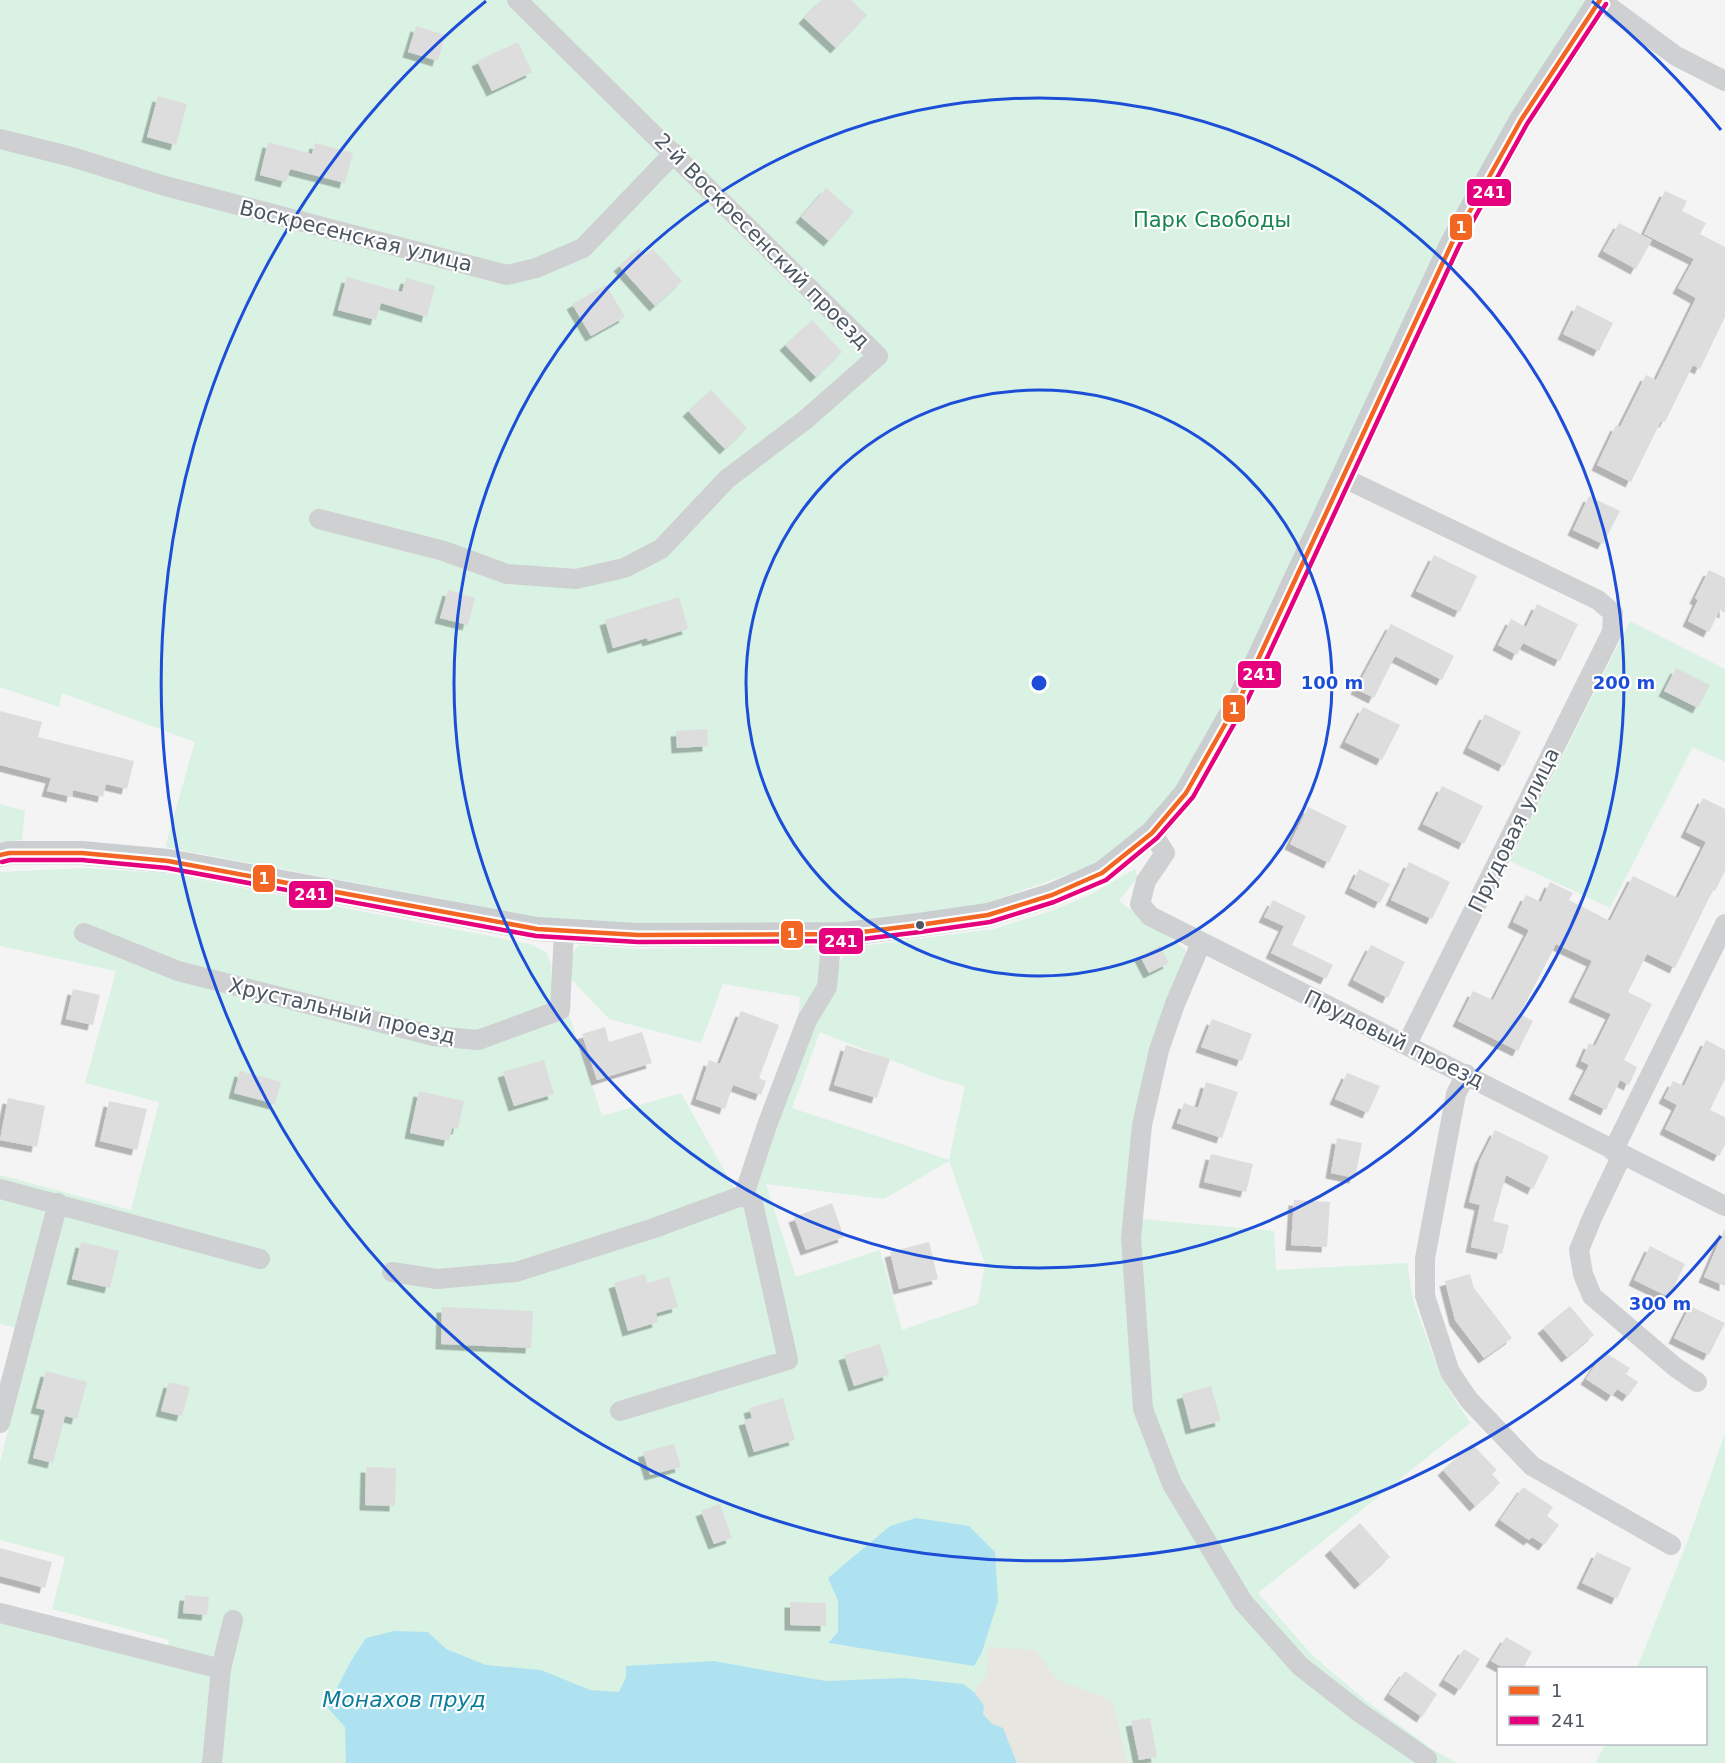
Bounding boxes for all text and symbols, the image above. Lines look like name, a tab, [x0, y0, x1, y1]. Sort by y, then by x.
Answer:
street label: 2-й Воскресенский проезд	[650, 129, 874, 353]
line badge: 241	[1466, 178, 1512, 207]
text: 241	[1472, 183, 1506, 202]
street label: Воскресенская улица	[237, 195, 475, 277]
park label: Парк Свободы	[1133, 208, 1291, 232]
line badge: 1	[1449, 213, 1473, 241]
text: 1	[1455, 218, 1467, 237]
line badge: 241	[1237, 660, 1282, 689]
text: 241	[1242, 665, 1276, 684]
text: 100 m	[1301, 672, 1363, 693]
text: 200 m	[1593, 672, 1655, 693]
centre of rings	[1029, 673, 1049, 693]
line badge: 1	[1222, 694, 1246, 723]
text: 1	[1228, 699, 1240, 718]
street label: Прудовая улица	[1464, 744, 1564, 916]
line badge: 1	[252, 864, 276, 893]
text: 1	[258, 869, 270, 888]
line badge: 241	[288, 880, 334, 909]
text: 241	[294, 885, 328, 904]
unlabelled marker	[914, 919, 926, 931]
line badge: 1	[780, 920, 804, 949]
text: 1	[786, 925, 798, 944]
line badge: 241	[818, 927, 864, 955]
text: 241	[824, 932, 858, 951]
street label: Хрустальный проезд	[226, 973, 458, 1049]
street label: Прудовый проезд	[1300, 985, 1488, 1093]
text: 300 m	[1629, 1293, 1691, 1314]
legend	[1497, 1667, 1707, 1745]
text: 1	[1551, 1680, 1562, 1701]
water label: Монахов пруд	[322, 1687, 486, 1712]
text: 241	[1551, 1710, 1585, 1731]

